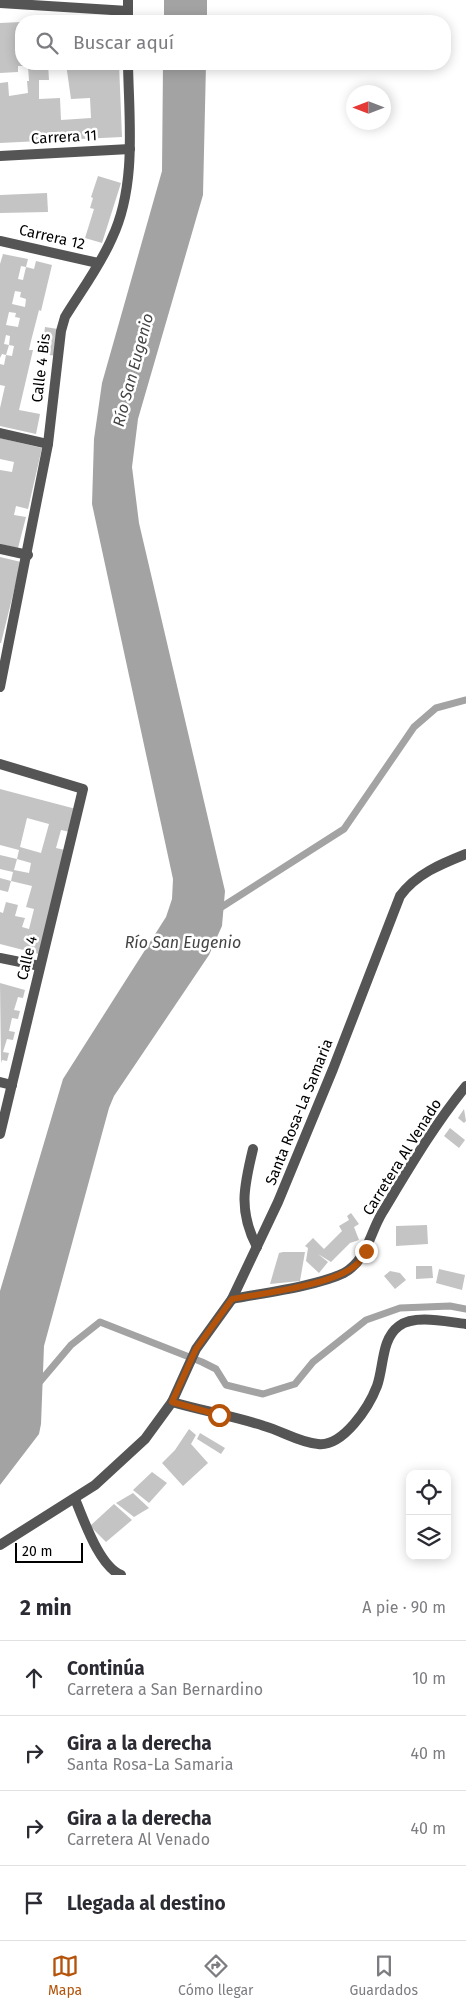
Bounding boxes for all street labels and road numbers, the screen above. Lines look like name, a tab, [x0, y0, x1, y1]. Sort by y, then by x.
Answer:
street label: Carrera 11	[31, 126, 97, 148]
street label: Carrera 12	[17, 221, 87, 253]
street label: Calle 4 Bis	[28, 332, 54, 404]
street label: Calle 4	[13, 934, 41, 982]
street label: Santa Rosa-La Samaria	[261, 1036, 337, 1188]
street label: Carretera Al Venado	[359, 1095, 445, 1219]

